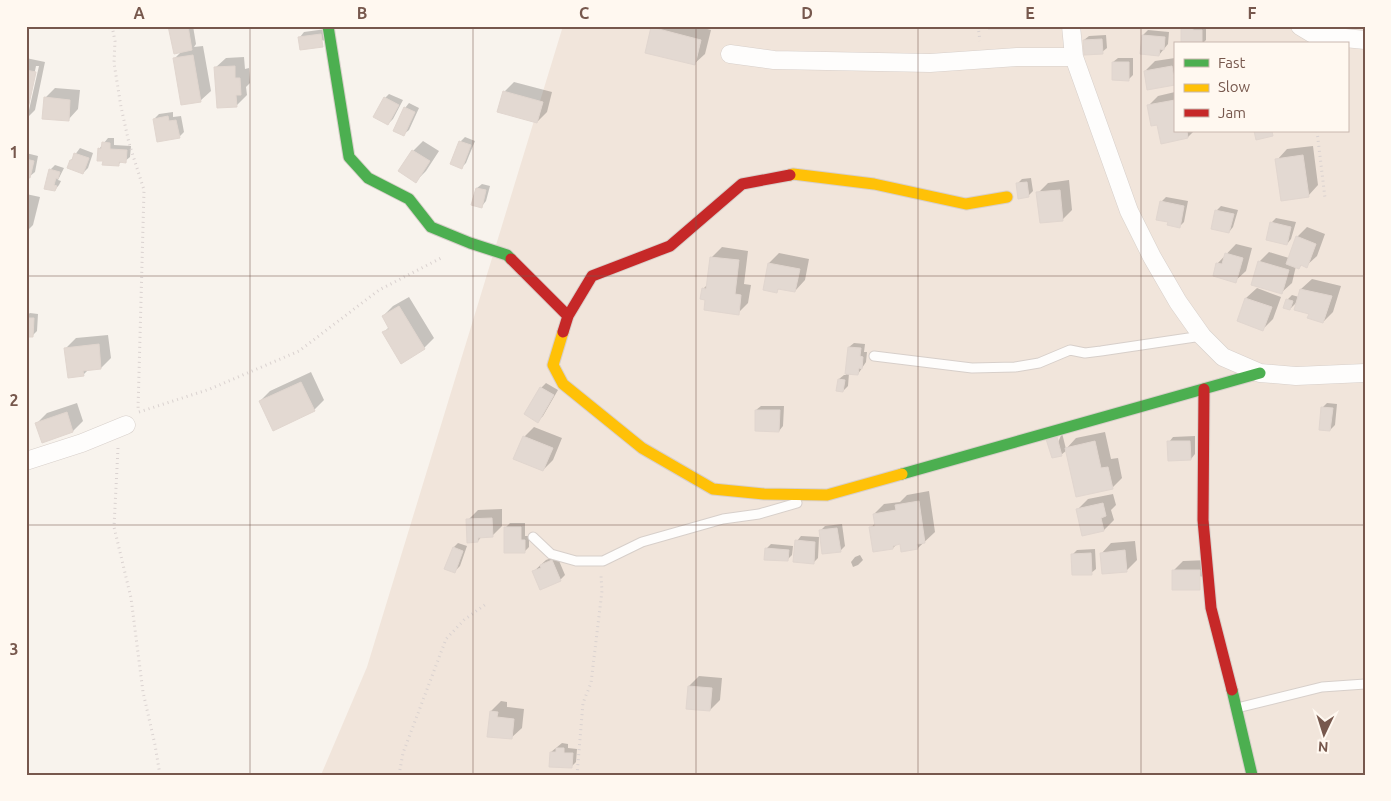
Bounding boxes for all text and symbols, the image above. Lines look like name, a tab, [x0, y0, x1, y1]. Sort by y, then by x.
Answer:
text: A	[133, 4, 145, 22]
text: B	[357, 4, 367, 22]
text: C	[579, 4, 589, 22]
text: D	[801, 4, 813, 22]
text: E	[1025, 4, 1035, 22]
text: F	[1248, 4, 1257, 22]
legend	[1174, 42, 1348, 132]
text: Fast	[1218, 54, 1246, 71]
text: Slow	[1218, 78, 1251, 95]
text: Jam	[1218, 104, 1246, 121]
text: 1	[9, 143, 19, 161]
text: 2	[9, 391, 19, 409]
text: 3	[9, 640, 19, 658]
north arrow	[1298, 708, 1348, 758]
text: N	[1317, 739, 1329, 755]

